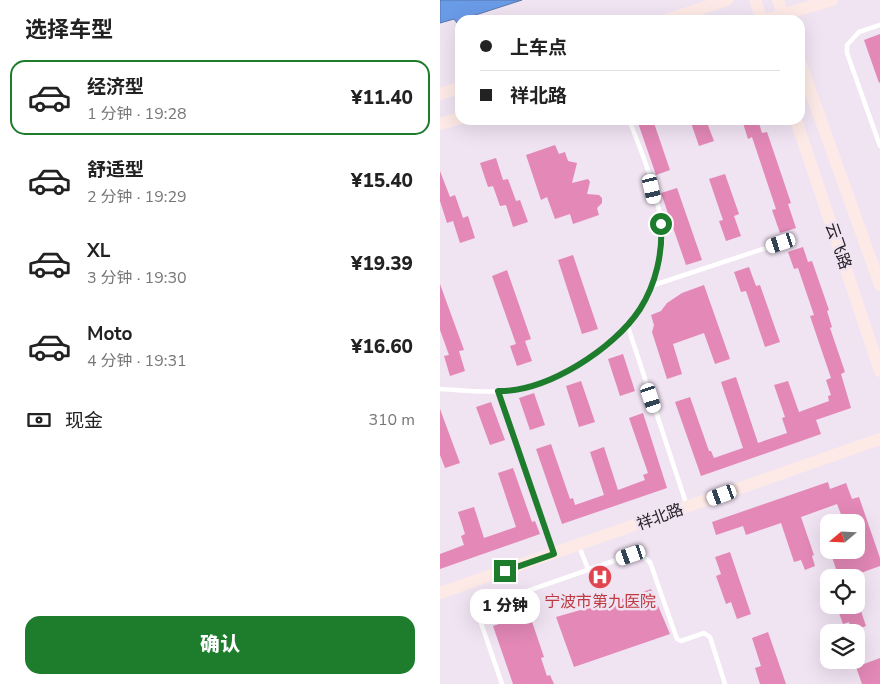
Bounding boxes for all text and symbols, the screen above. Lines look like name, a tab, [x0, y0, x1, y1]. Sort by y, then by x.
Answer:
text: 选择车型	[25, 15, 113, 45]
text: 上车点	[510, 35, 567, 61]
text: 经济型	[87, 74, 144, 100]
icon: car	[27, 75, 72, 120]
text: 祥北路	[510, 83, 567, 109]
text: ¥11.40	[351, 85, 413, 111]
text: 1 分钟 · 19:28	[87, 103, 187, 125]
text: 舒适型	[87, 157, 144, 183]
icon: car	[27, 158, 72, 203]
text: ¥15.40	[351, 168, 413, 194]
car	[641, 173, 662, 205]
text: 2 分钟 · 19:29	[87, 186, 187, 208]
route start	[650, 213, 672, 235]
street label: 云飞路	[820, 220, 856, 272]
car	[764, 231, 797, 255]
text: XL	[87, 238, 110, 264]
icon: car	[27, 241, 72, 286]
text: ¥19.39	[351, 251, 413, 277]
text: 3 分钟 · 19:30	[87, 267, 187, 289]
text: Moto	[87, 321, 133, 347]
icon: car	[27, 324, 72, 369]
text: ¥16.60	[351, 334, 413, 360]
text: 4 分钟 · 19:31	[87, 350, 187, 372]
car	[639, 381, 662, 415]
icon: cash	[25, 406, 53, 434]
text: 现金	[65, 408, 103, 434]
text: 310 m	[368, 409, 415, 431]
car	[705, 483, 738, 507]
street label: 祥北路	[634, 498, 686, 536]
north arrow	[820, 514, 865, 559]
map controls	[820, 514, 865, 669]
car	[614, 543, 647, 567]
route end	[494, 560, 516, 582]
hospital icon: 宁波市第九医院	[587, 564, 613, 590]
button: locate	[820, 569, 865, 614]
callout: 1 分钟	[470, 588, 540, 624]
place label: 宁波市第九医院	[544, 591, 656, 613]
text: 1 分钟	[482, 595, 528, 617]
button: 确认	[25, 616, 415, 674]
button: layers	[820, 624, 865, 669]

